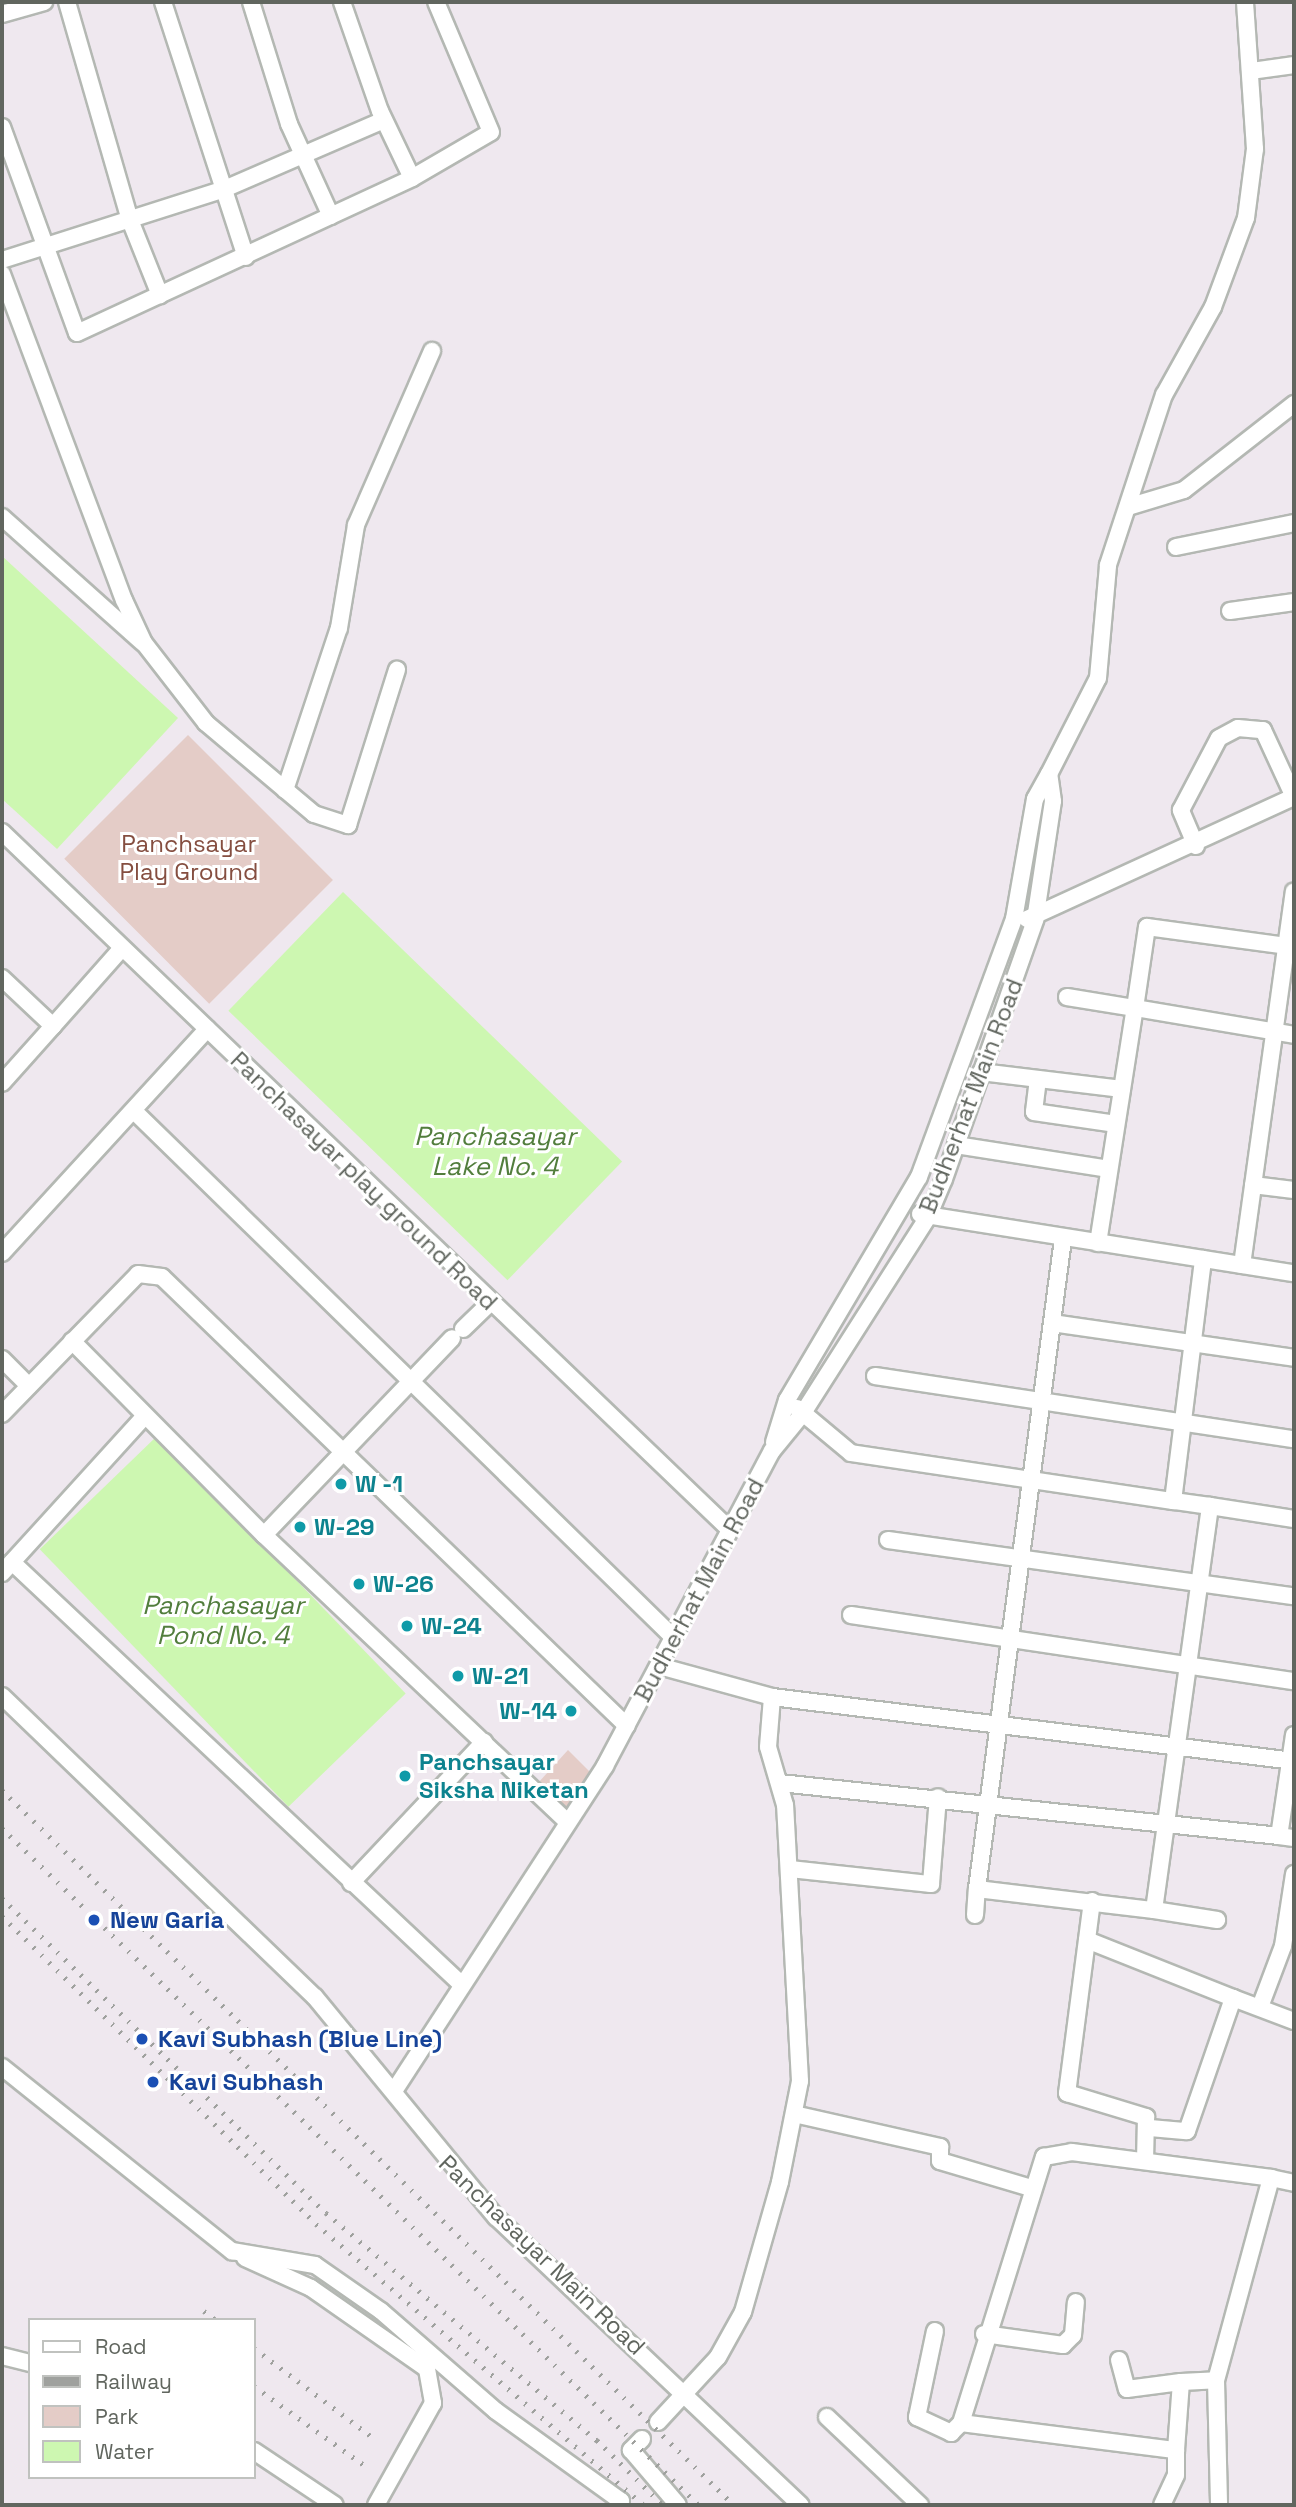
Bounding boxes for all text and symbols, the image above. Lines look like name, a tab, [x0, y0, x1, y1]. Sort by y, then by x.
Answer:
park label: Panchsayar Play Ground	[120, 830, 258, 886]
street label: Budherhat Main Road	[913, 975, 1029, 1217]
street label: Panchasayar play ground Road	[225, 1046, 503, 1316]
water label: Panchasayar Lake No. 4	[414, 1121, 576, 1182]
place label: W -1	[355, 1470, 404, 1498]
street label: Budherhat Main Road	[628, 1473, 770, 1707]
marker: W -1	[333, 1476, 349, 1492]
place label: W-29	[314, 1513, 375, 1541]
marker: W-29	[292, 1519, 308, 1535]
place label: W-26	[373, 1570, 434, 1598]
marker: W-26	[351, 1576, 367, 1592]
water label: Panchasayar Pond No. 4	[142, 1590, 304, 1652]
place label: W-24	[421, 1612, 482, 1640]
marker: W-24	[399, 1618, 415, 1634]
place label: W-21	[472, 1662, 529, 1690]
marker: W-21	[450, 1668, 466, 1684]
place label: W-14	[499, 1697, 557, 1725]
marker: W-14	[563, 1703, 579, 1719]
place label: Panchsayar Siksha Niketan	[419, 1748, 589, 1804]
marker: Panchsayar Siksha Niketan	[397, 1768, 413, 1784]
place label: New Garia	[110, 1906, 224, 1934]
marker: New Garia	[84, 1910, 104, 1930]
place label: Kavi Subhash (Blue Line)	[158, 2025, 442, 2053]
marker: Kavi Subhash (Blue Line)	[132, 2029, 152, 2049]
place label: Kavi Subhash	[169, 2068, 323, 2096]
marker: Kavi Subhash	[143, 2072, 163, 2092]
street label: Panchasayar Main Road	[433, 2149, 651, 2361]
legend	[28, 2318, 256, 2479]
text: Road	[95, 2333, 147, 2360]
text: Railway	[95, 2368, 172, 2395]
text: Park	[95, 2403, 139, 2430]
text: Water	[95, 2438, 154, 2465]

